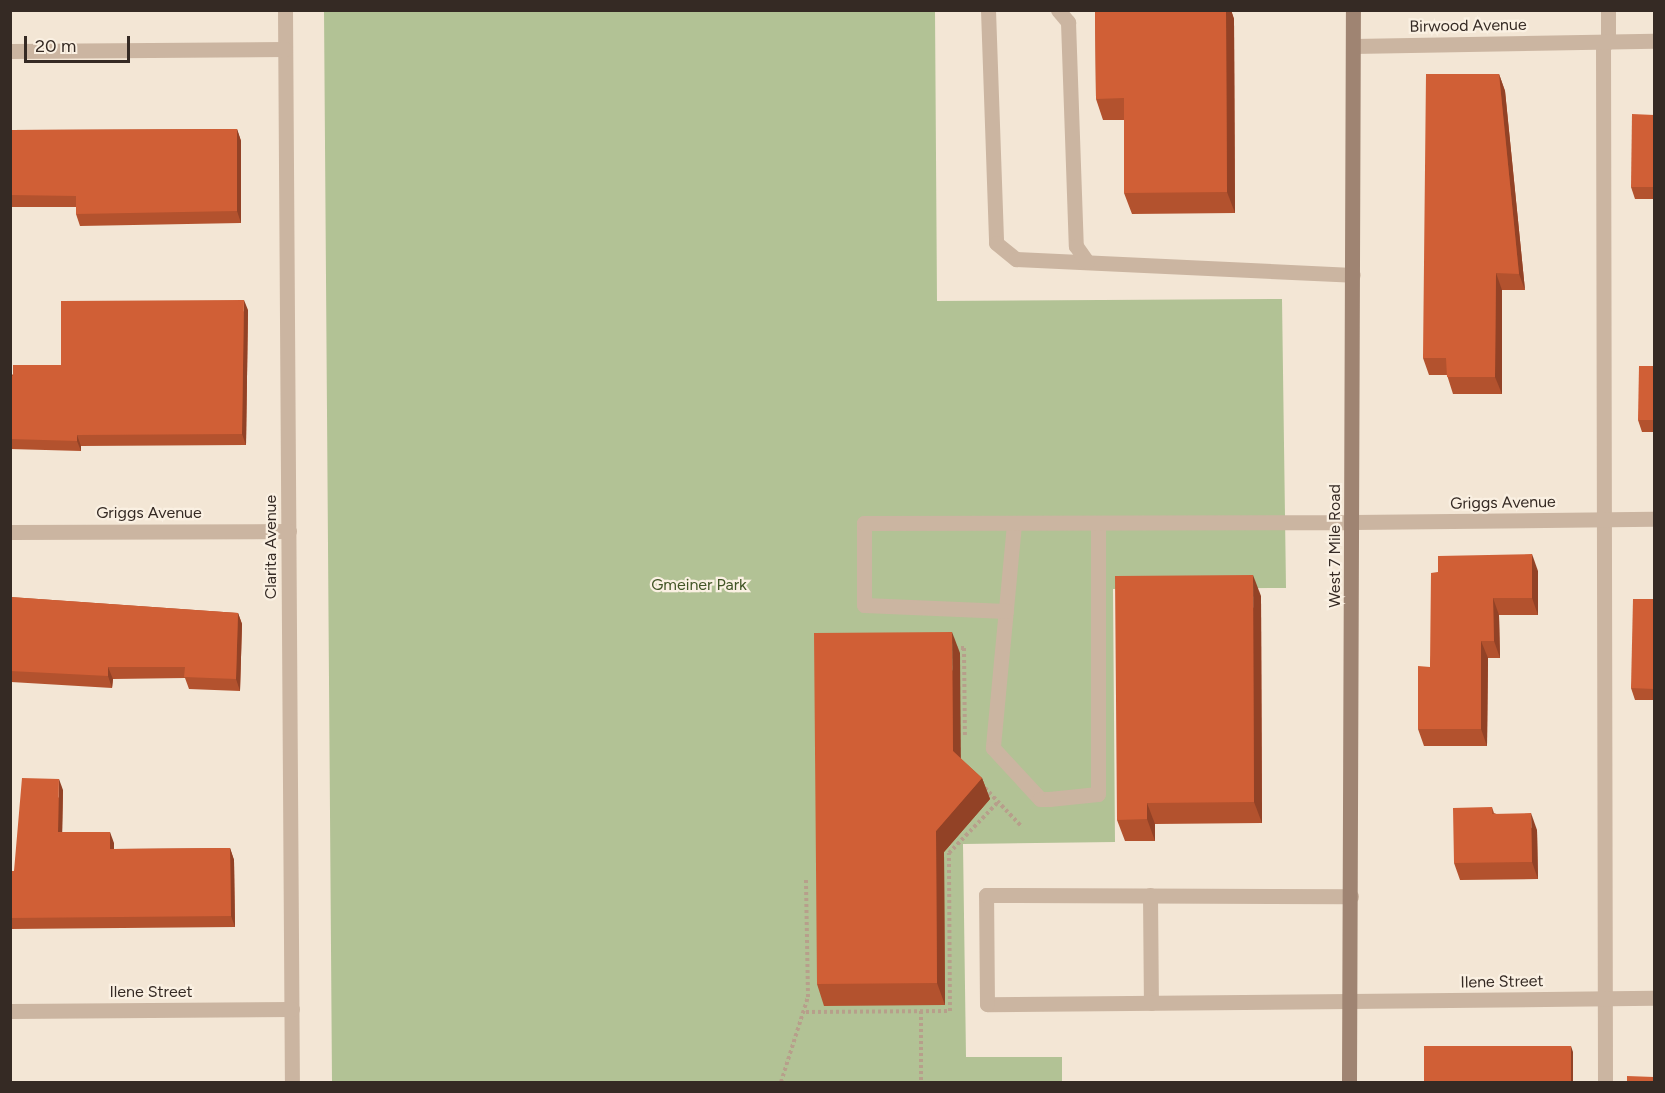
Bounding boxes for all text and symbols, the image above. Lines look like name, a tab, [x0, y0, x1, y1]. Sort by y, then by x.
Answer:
street label: Birwood Avenue	[1409, 15, 1527, 37]
scale bar	[27, 24, 134, 62]
text: 20 m	[35, 35, 76, 57]
street label: West 7 Mile Road	[1325, 484, 1345, 608]
street label: Griggs Avenue	[1450, 492, 1556, 514]
street label: Clarita Avenue	[261, 495, 281, 599]
street label: Griggs Avenue	[96, 503, 202, 523]
park label: Gmeiner Park	[651, 575, 747, 595]
street label: Ilene Street	[1460, 972, 1544, 992]
street label: Ilene Street	[109, 982, 193, 1002]

